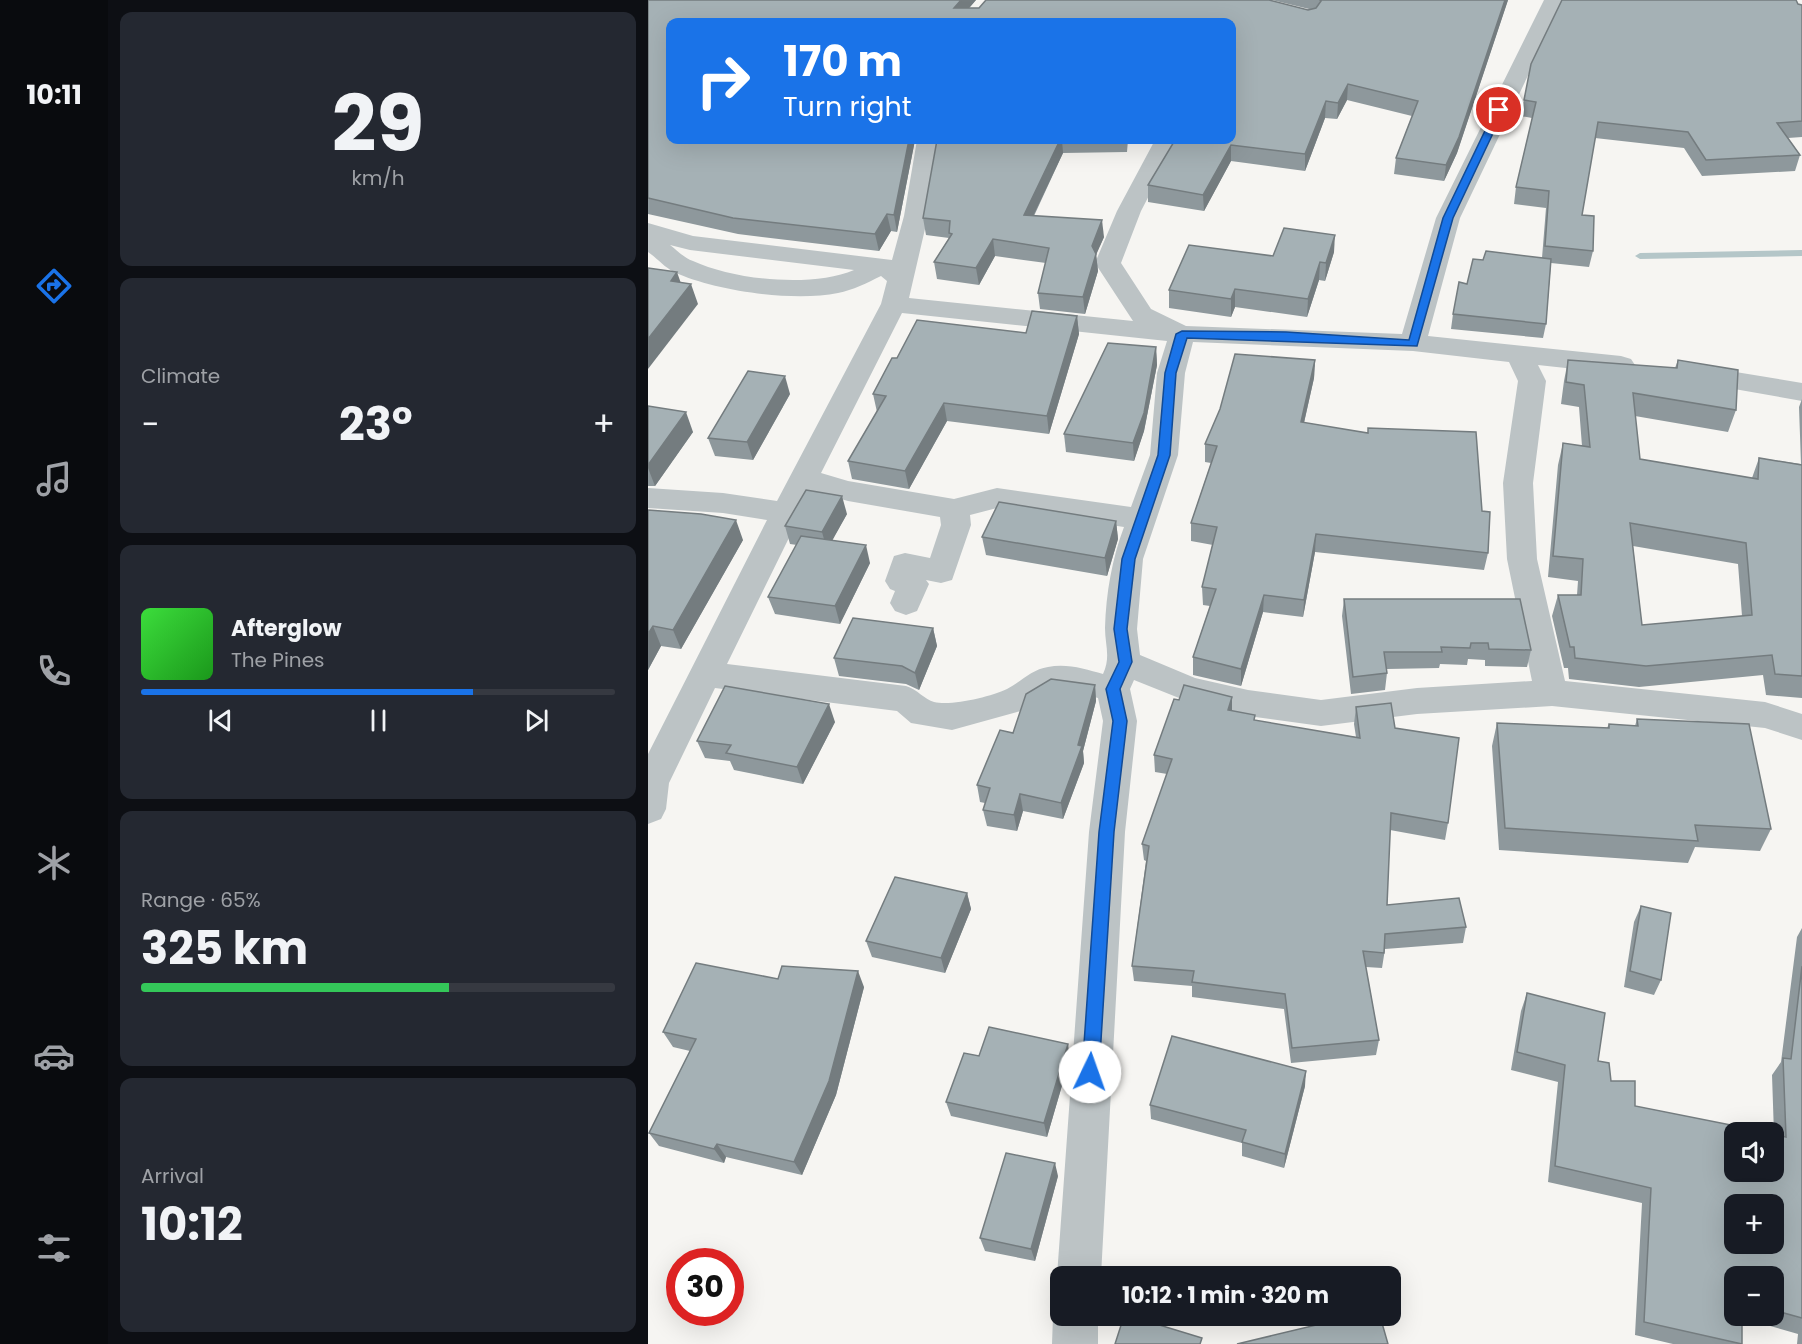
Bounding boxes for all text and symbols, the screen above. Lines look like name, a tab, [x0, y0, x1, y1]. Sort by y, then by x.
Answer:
text: 170 m	[783, 32, 902, 91]
icon: right	[684, 42, 762, 120]
text: 29	[332, 69, 424, 178]
text: 10:11	[26, 76, 82, 113]
pin	[1473, 84, 1524, 135]
text: Turn right	[783, 88, 912, 125]
icon: arrive	[1482, 93, 1515, 126]
text: km/h	[351, 164, 405, 192]
icon: directions	[33, 265, 75, 307]
text: Climate	[141, 362, 220, 390]
text: 23°	[339, 393, 413, 456]
text: −	[141, 401, 159, 448]
text: +	[592, 401, 615, 448]
icon: music	[33, 458, 75, 500]
text: Afterglow	[231, 613, 342, 644]
text: The Pines	[231, 646, 325, 674]
icon: phone	[33, 650, 75, 692]
icon: previous	[204, 704, 237, 737]
icon: pause	[362, 704, 395, 737]
icon: next	[520, 704, 553, 737]
icon: climate	[33, 842, 75, 884]
text: Range · 65%	[141, 886, 261, 914]
text: 325 km	[141, 917, 308, 980]
icon: car	[33, 1035, 75, 1077]
position arrow	[1058, 1040, 1122, 1104]
map controls	[1724, 1122, 1784, 1326]
button: sound	[1724, 1122, 1784, 1182]
text: Arrival	[141, 1162, 204, 1190]
text: 10:12	[141, 1193, 243, 1256]
button: +	[1724, 1194, 1784, 1254]
icon: filters	[33, 1227, 75, 1269]
speed limit sign: 30	[666, 1248, 744, 1326]
button: −	[1724, 1266, 1784, 1326]
text: 10:12 · 1 min · 320 m	[1122, 1280, 1329, 1311]

